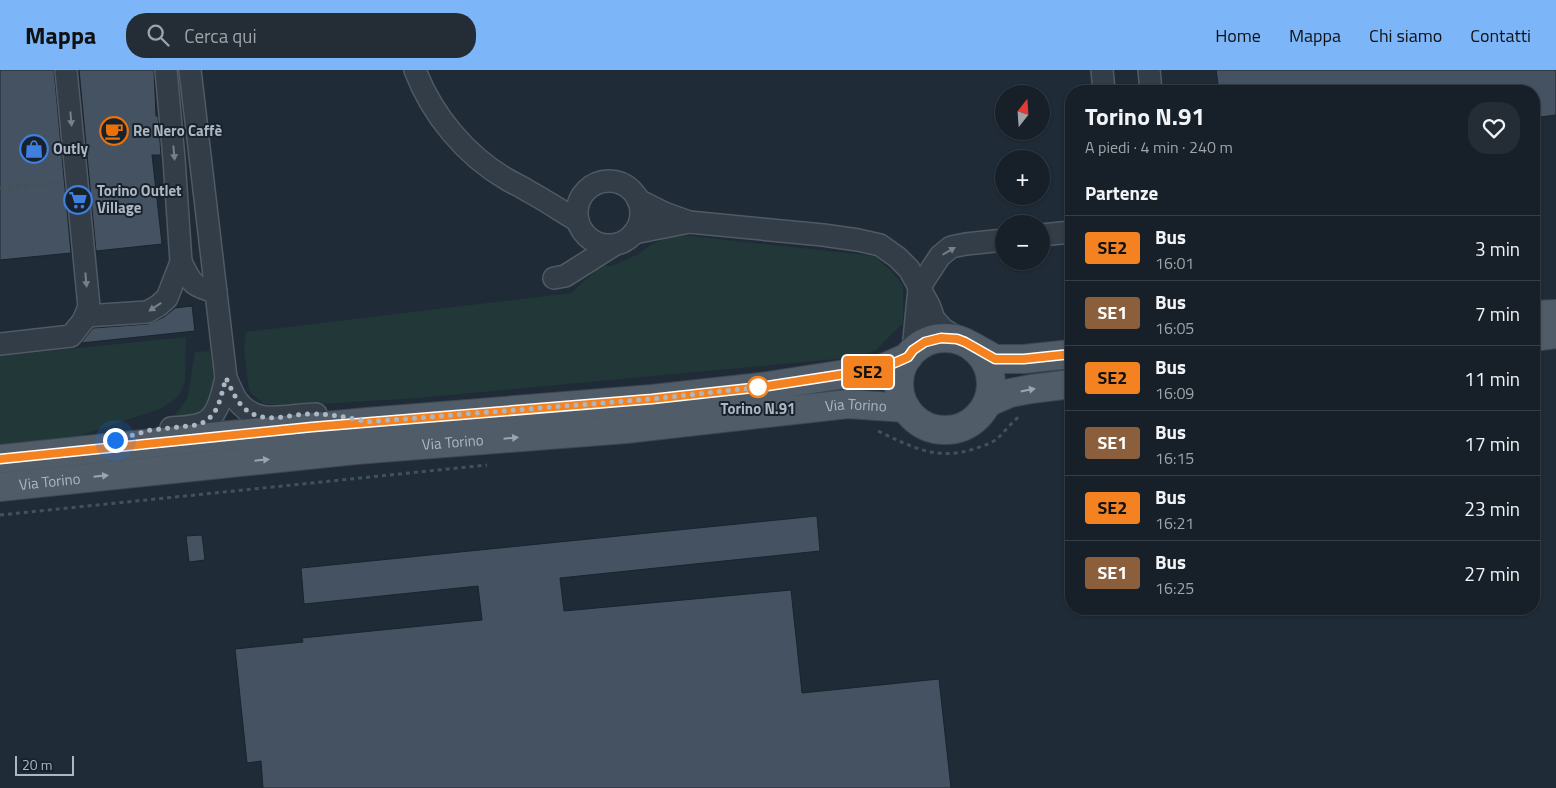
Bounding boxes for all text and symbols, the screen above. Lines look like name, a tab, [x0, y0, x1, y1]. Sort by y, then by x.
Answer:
search box	[126, 13, 476, 58]
text: Mappa	[25, 17, 96, 53]
icon: search	[144, 21, 172, 49]
text: Cerca qui	[184, 21, 257, 50]
text: Home	[1215, 22, 1261, 49]
text: Mappa	[1289, 22, 1341, 49]
text: Chi siamo	[1369, 22, 1442, 49]
text: Contatti	[1470, 22, 1531, 49]
north arrow	[995, 85, 1050, 140]
map controls	[995, 85, 1050, 270]
text: Torino N.91	[1085, 98, 1205, 134]
button: heart	[1468, 102, 1520, 154]
one-way arrow	[67, 111, 75, 127]
cafe icon: Re Nero Caffè	[99, 116, 129, 146]
place label: Re Nero Caffè	[133, 119, 222, 142]
shop icon: Outly	[19, 134, 49, 164]
text: A piedi · 4 min · 240 m	[1085, 135, 1233, 159]
place label: Outly	[53, 137, 89, 160]
one-way arrow	[170, 146, 178, 162]
button: +	[995, 150, 1050, 205]
text: Partenze	[1085, 178, 1158, 207]
place label: Torino Outlet Village	[97, 179, 182, 219]
supermarket icon: Torino Outlet Village	[63, 185, 93, 215]
button: −	[995, 215, 1050, 270]
text: Bus	[1155, 222, 1186, 251]
text: SE2	[1098, 234, 1127, 261]
text: 3 min	[1475, 234, 1520, 263]
one-way arrow	[942, 246, 955, 255]
text: 16:01	[1155, 251, 1194, 275]
one-way arrow	[82, 273, 90, 289]
text: Bus	[1155, 287, 1186, 316]
text: SE1	[1098, 299, 1127, 326]
text: 7 min	[1475, 299, 1520, 328]
one-way arrow	[148, 302, 162, 312]
text: 16:05	[1155, 316, 1194, 340]
text: Bus	[1155, 352, 1186, 381]
line badge: SE2	[839, 356, 897, 388]
text: SE2	[853, 358, 883, 385]
text: SE2	[1098, 364, 1127, 391]
text: 11 min	[1464, 364, 1520, 393]
marker: Torino N.91	[747, 376, 769, 398]
text: 16:09	[1155, 381, 1194, 405]
one-way arrow	[1020, 385, 1036, 393]
street label: Via Torino	[824, 392, 888, 418]
place label: Torino N.91	[721, 397, 795, 420]
text: Bus	[1155, 417, 1186, 446]
your location	[103, 428, 128, 453]
street label: Via Torino	[421, 428, 485, 456]
text: SE1	[1098, 429, 1127, 456]
text: 17 min	[1464, 429, 1520, 458]
one-way arrow	[504, 434, 520, 442]
text: 16:15	[1155, 446, 1194, 470]
one-way arrow	[255, 456, 271, 464]
street label: Via Torino	[18, 467, 82, 496]
one-way arrow	[93, 472, 109, 480]
text: Bus	[1155, 482, 1186, 511]
text: SE2	[1098, 494, 1127, 521]
text: 23 min	[1464, 494, 1520, 523]
text: 16:21	[1155, 511, 1194, 535]
text: Bus	[1155, 547, 1186, 576]
text: SE1	[1098, 559, 1127, 586]
text: 27 min	[1464, 559, 1520, 588]
text: 16:25	[1155, 576, 1194, 600]
scale bar	[15, 753, 74, 776]
text: 20 m	[22, 754, 52, 775]

